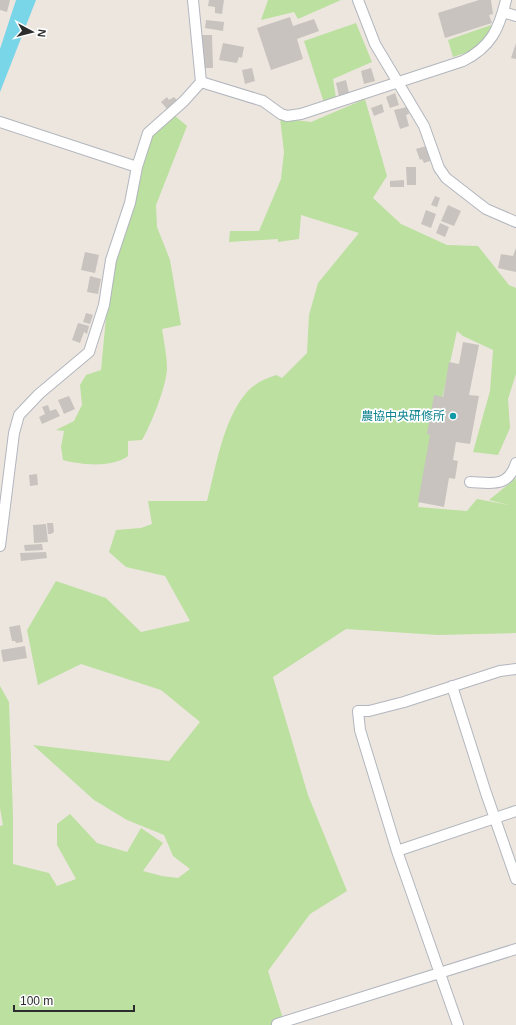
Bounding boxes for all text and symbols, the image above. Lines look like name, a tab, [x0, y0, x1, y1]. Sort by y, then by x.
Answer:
north arrow	[12, 12, 52, 52]
text: N	[35, 29, 48, 38]
place label: 農協中央研修所	[361, 409, 445, 423]
marker: 農協中央研修所	[448, 411, 458, 421]
scale bar	[14, 987, 134, 1013]
text: 100 m	[20, 994, 53, 1008]

